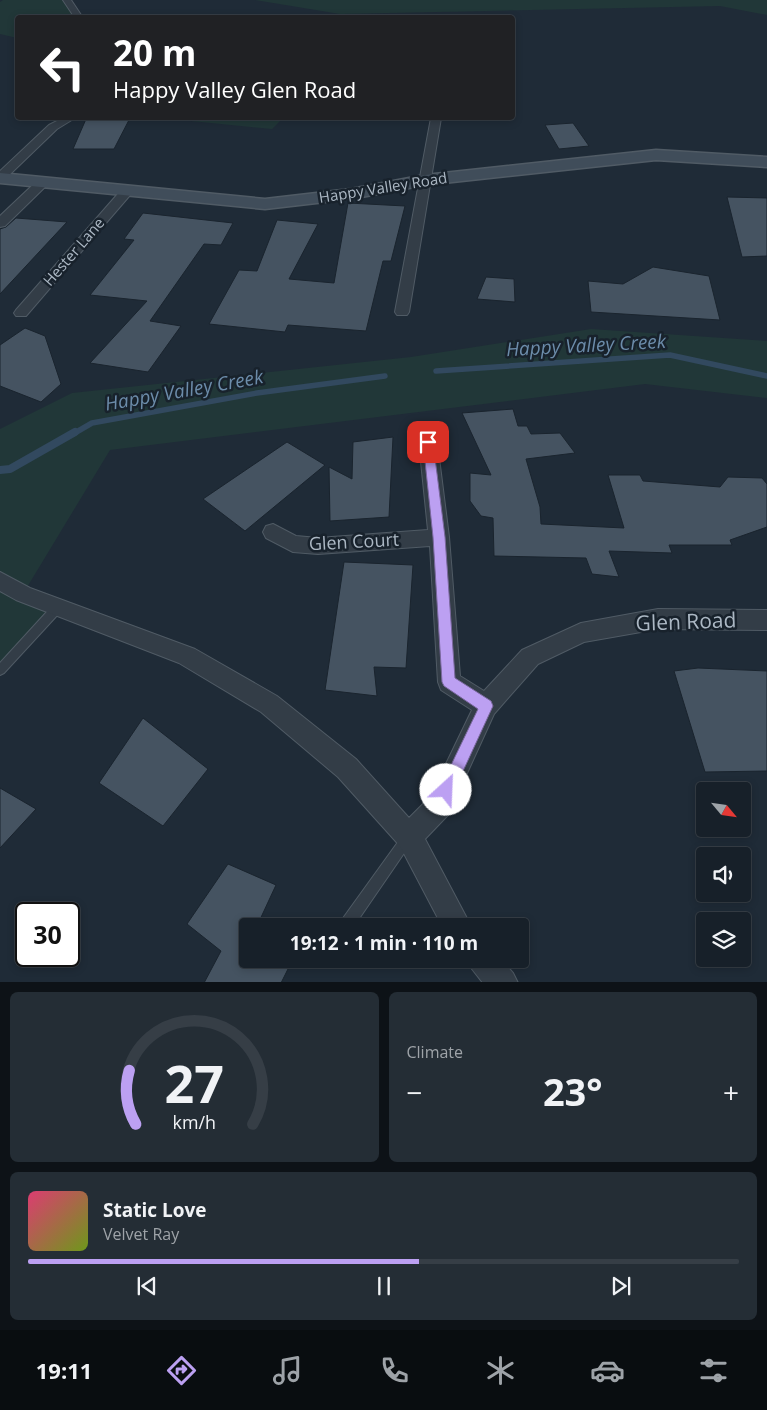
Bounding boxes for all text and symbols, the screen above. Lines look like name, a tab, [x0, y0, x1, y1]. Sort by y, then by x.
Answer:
text: 20 m	[113, 29, 196, 76]
icon: left	[30, 35, 95, 100]
text: Happy Valley Glen Road	[113, 74, 356, 104]
street label: Happy Valley Road	[317, 167, 448, 207]
street label: Hester Lane	[38, 213, 108, 290]
water label: Happy Valley Creek	[505, 328, 667, 362]
water label: Happy Valley Creek	[103, 363, 266, 417]
pin	[407, 421, 449, 463]
icon: arrive	[414, 428, 442, 456]
street label: Glen Court	[308, 527, 400, 555]
street label: Glen Road	[635, 605, 737, 637]
position arrow	[419, 763, 471, 815]
north arrow	[696, 782, 751, 838]
map controls	[696, 782, 751, 967]
button: sound	[696, 847, 751, 902]
speed limit sign: 30	[15, 902, 80, 967]
button: layers	[696, 912, 751, 967]
text: 19:12 · 1 min · 110 m	[290, 930, 478, 956]
text: Climate	[407, 1041, 463, 1063]
text: 27	[165, 1047, 224, 1118]
text: 23°	[543, 1065, 603, 1117]
text: −	[407, 1073, 423, 1111]
text: +	[723, 1073, 739, 1111]
text: km/h	[173, 1110, 216, 1134]
text: Static Love	[103, 1197, 206, 1223]
text: Velvet Ray	[103, 1223, 179, 1245]
icon: previous	[133, 1272, 161, 1300]
icon: pause	[370, 1272, 398, 1300]
icon: next	[607, 1272, 635, 1300]
icon: directions	[164, 1353, 199, 1388]
icon: music	[270, 1353, 305, 1388]
icon: phone	[377, 1353, 412, 1388]
icon: climate	[483, 1353, 518, 1388]
icon: car	[590, 1353, 625, 1388]
icon: filters	[696, 1353, 731, 1388]
text: 19:11	[36, 1355, 92, 1385]

